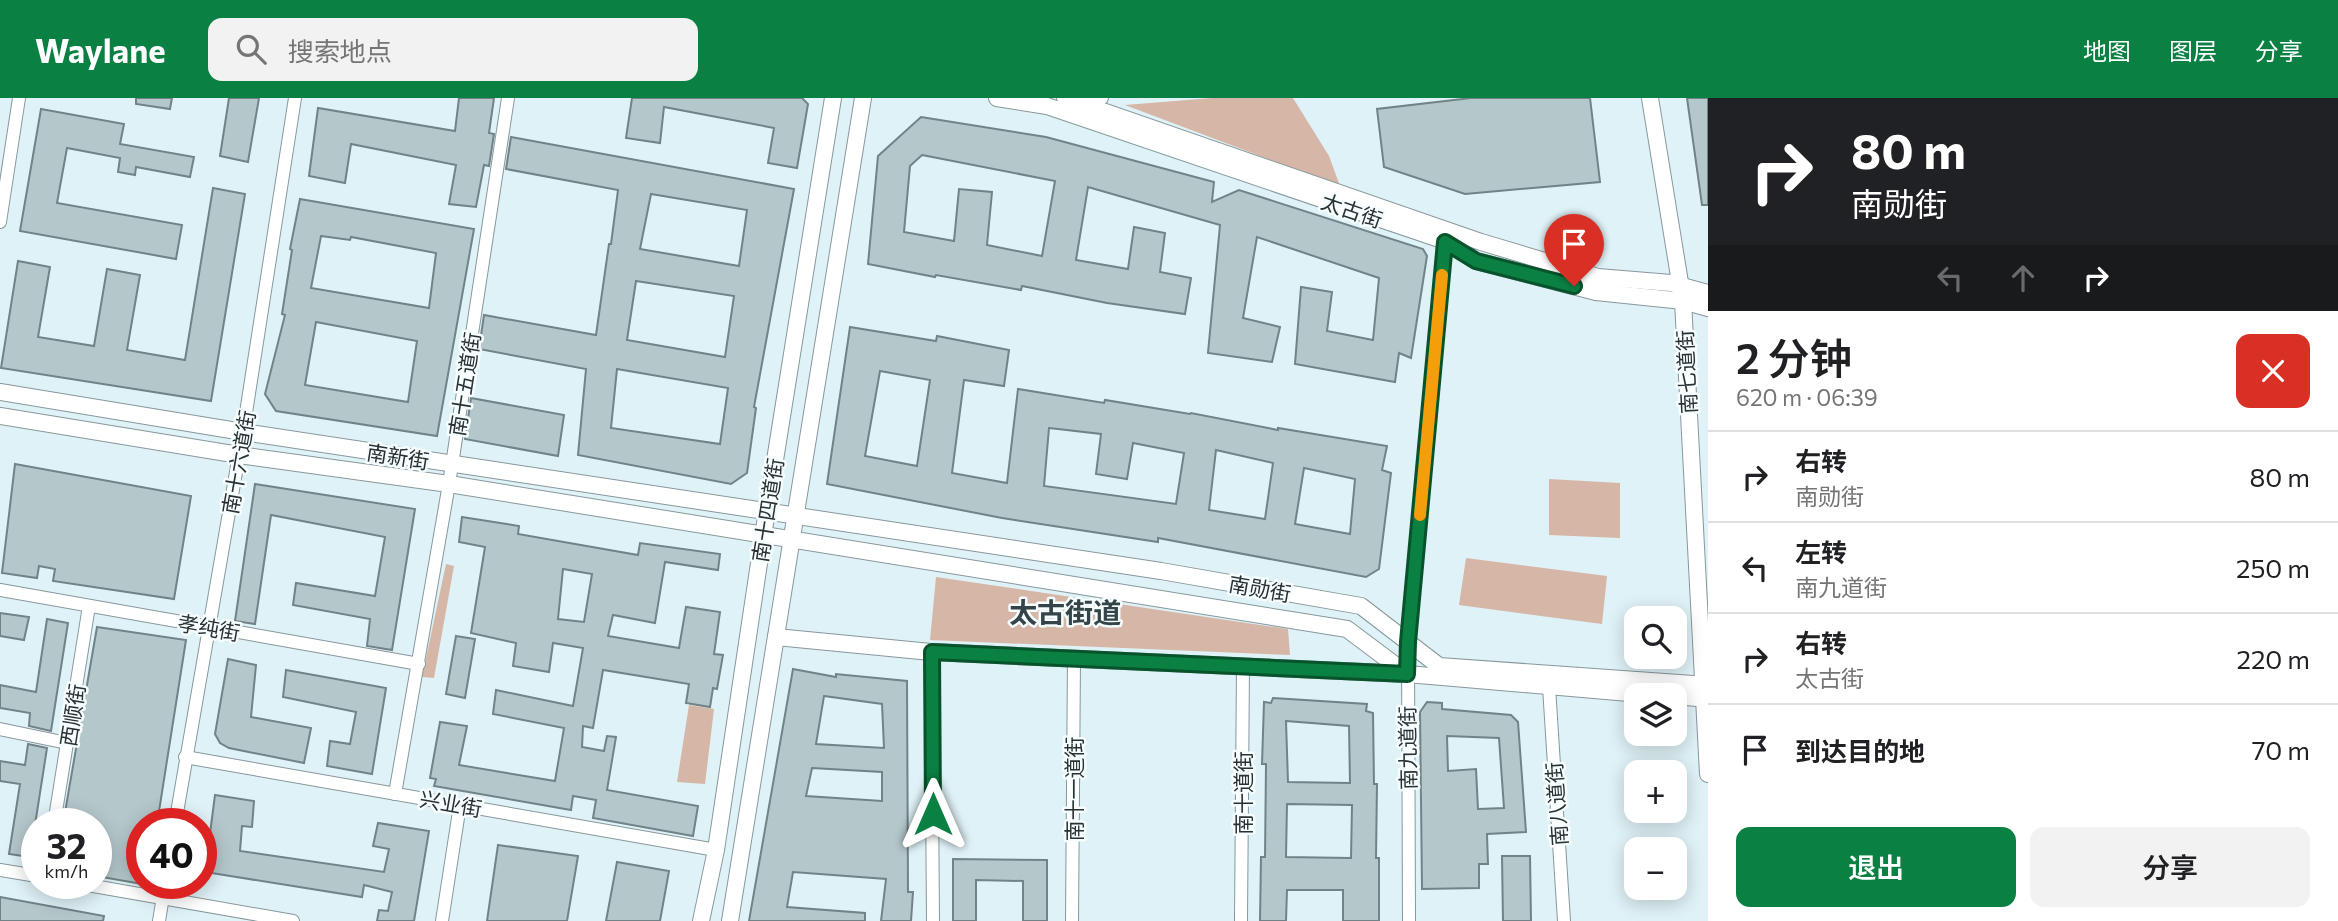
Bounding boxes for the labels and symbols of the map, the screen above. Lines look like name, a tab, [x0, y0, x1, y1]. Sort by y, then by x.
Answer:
street label: 太古街	[1318, 188, 1386, 232]
pin	[1544, 214, 1604, 286]
street label: 南七道街	[1671, 329, 1701, 415]
street label: 南十五道街	[443, 330, 485, 438]
street label: 南十六道街	[217, 408, 259, 516]
street label: 南新街	[365, 439, 431, 473]
street label: 南十四道街	[746, 456, 788, 564]
street label: 南勋街	[1227, 570, 1293, 606]
district label: 太古街道	[1009, 595, 1121, 629]
street label: 孝纯街	[176, 609, 242, 645]
street label: 西顺街	[55, 682, 89, 748]
street label: 南九道街	[1394, 706, 1420, 790]
street label: 南十一道街	[1061, 737, 1086, 842]
street label: 南十道街	[1230, 751, 1255, 835]
street label: 南八道街	[1541, 761, 1571, 847]
position arrow	[896, 777, 970, 851]
street label: 兴业街	[418, 785, 484, 821]
speed limit sign: 40	[126, 808, 217, 899]

